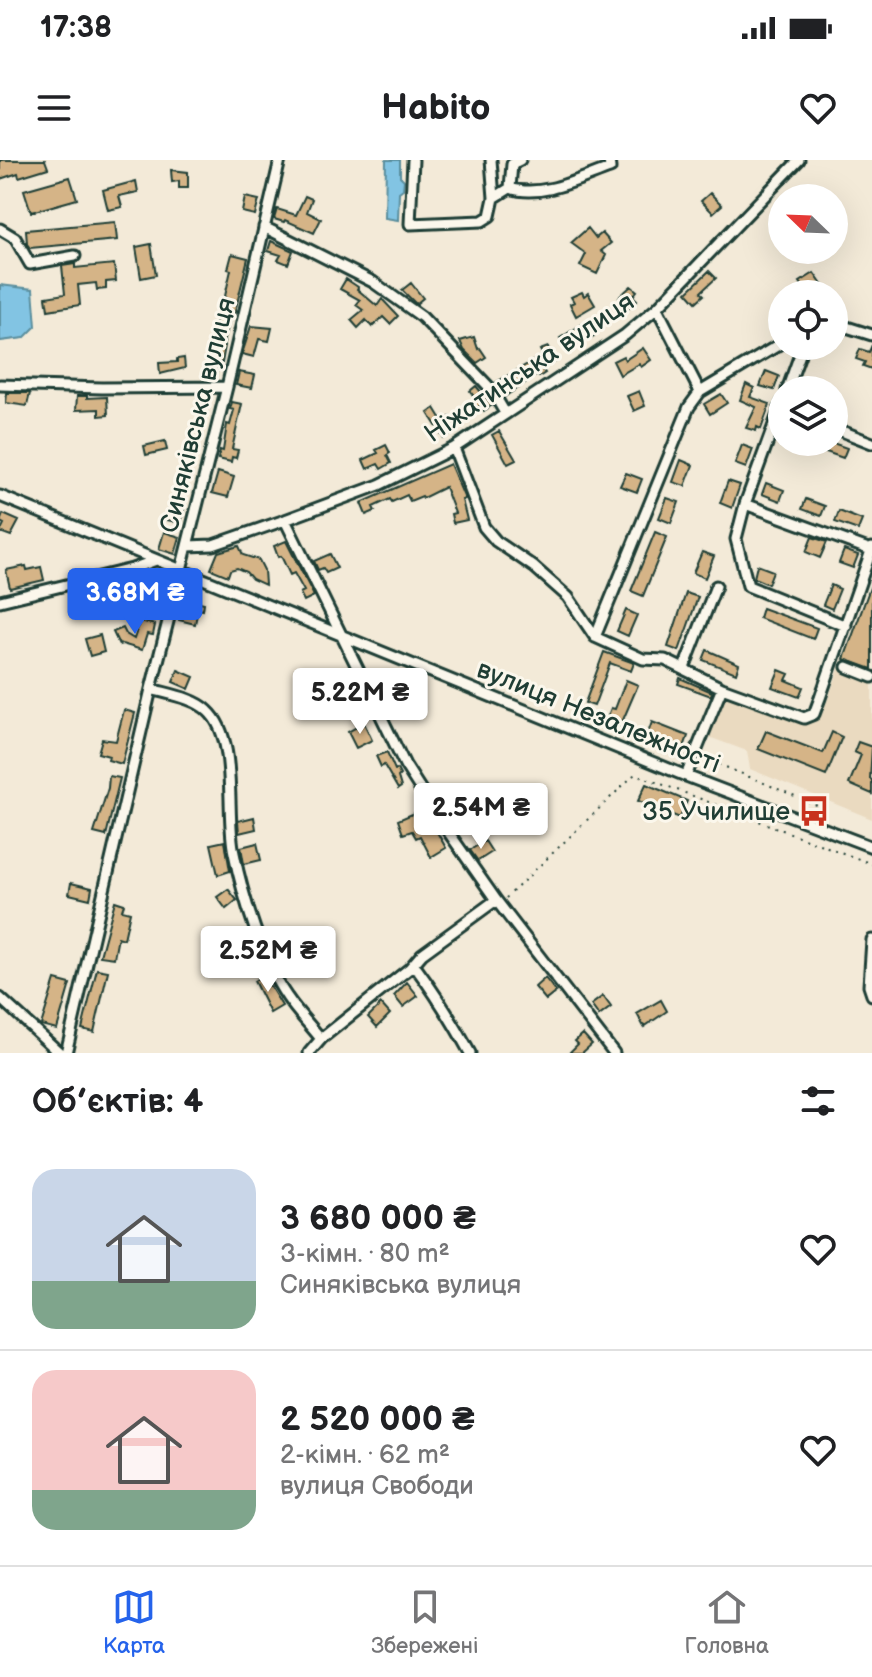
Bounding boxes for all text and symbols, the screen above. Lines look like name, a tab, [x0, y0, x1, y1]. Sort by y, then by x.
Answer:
text: 17:38	[40, 10, 112, 46]
icon: menu	[32, 86, 76, 130]
icon: heart	[796, 86, 840, 130]
text: Habito	[381, 87, 491, 130]
north arrow	[768, 184, 848, 264]
map controls	[768, 184, 848, 456]
button: locate	[768, 280, 848, 360]
street label: Ніжатинська вулиця	[419, 287, 640, 450]
street label: Синяківська вулиця	[154, 295, 243, 536]
button: layers	[768, 376, 848, 456]
pin: 3.68M ₴	[61, 568, 209, 636]
text: 3.68M ₴	[85, 578, 185, 609]
street label: вулиця Незалежності	[472, 654, 725, 780]
pin: 5.22M ₴	[286, 668, 434, 736]
text: 5.22M ₴	[311, 678, 409, 709]
pin: 2.54M ₴	[407, 783, 555, 851]
text: 2.54M ₴	[432, 793, 530, 824]
bus stop icon: 35 Училище	[797, 794, 831, 828]
place label: 35 Училище	[642, 797, 790, 828]
pin: 2.52M ₴	[194, 926, 342, 994]
text: 2.52M ₴	[219, 936, 317, 967]
icon: filters	[796, 1079, 840, 1123]
text: Об’єктів: 4	[32, 1081, 203, 1122]
text: 3 680 000 ₴	[280, 1198, 476, 1239]
icon: home	[96, 1201, 192, 1297]
icon: heart	[796, 1227, 840, 1271]
text: 3-кімн. · 80 m²	[280, 1239, 450, 1270]
text: Синяківська вулиця	[280, 1270, 521, 1301]
text: 2 520 000 ₴	[280, 1399, 475, 1440]
icon: home	[96, 1402, 192, 1498]
icon: heart	[796, 1428, 840, 1472]
text: 2-кімн. · 62 m²	[280, 1440, 450, 1471]
text: вулиця Свободи	[280, 1471, 474, 1502]
tab: Карта	[103, 1585, 165, 1660]
tab: Збережені	[371, 1585, 478, 1660]
tab: Головна	[685, 1585, 769, 1660]

